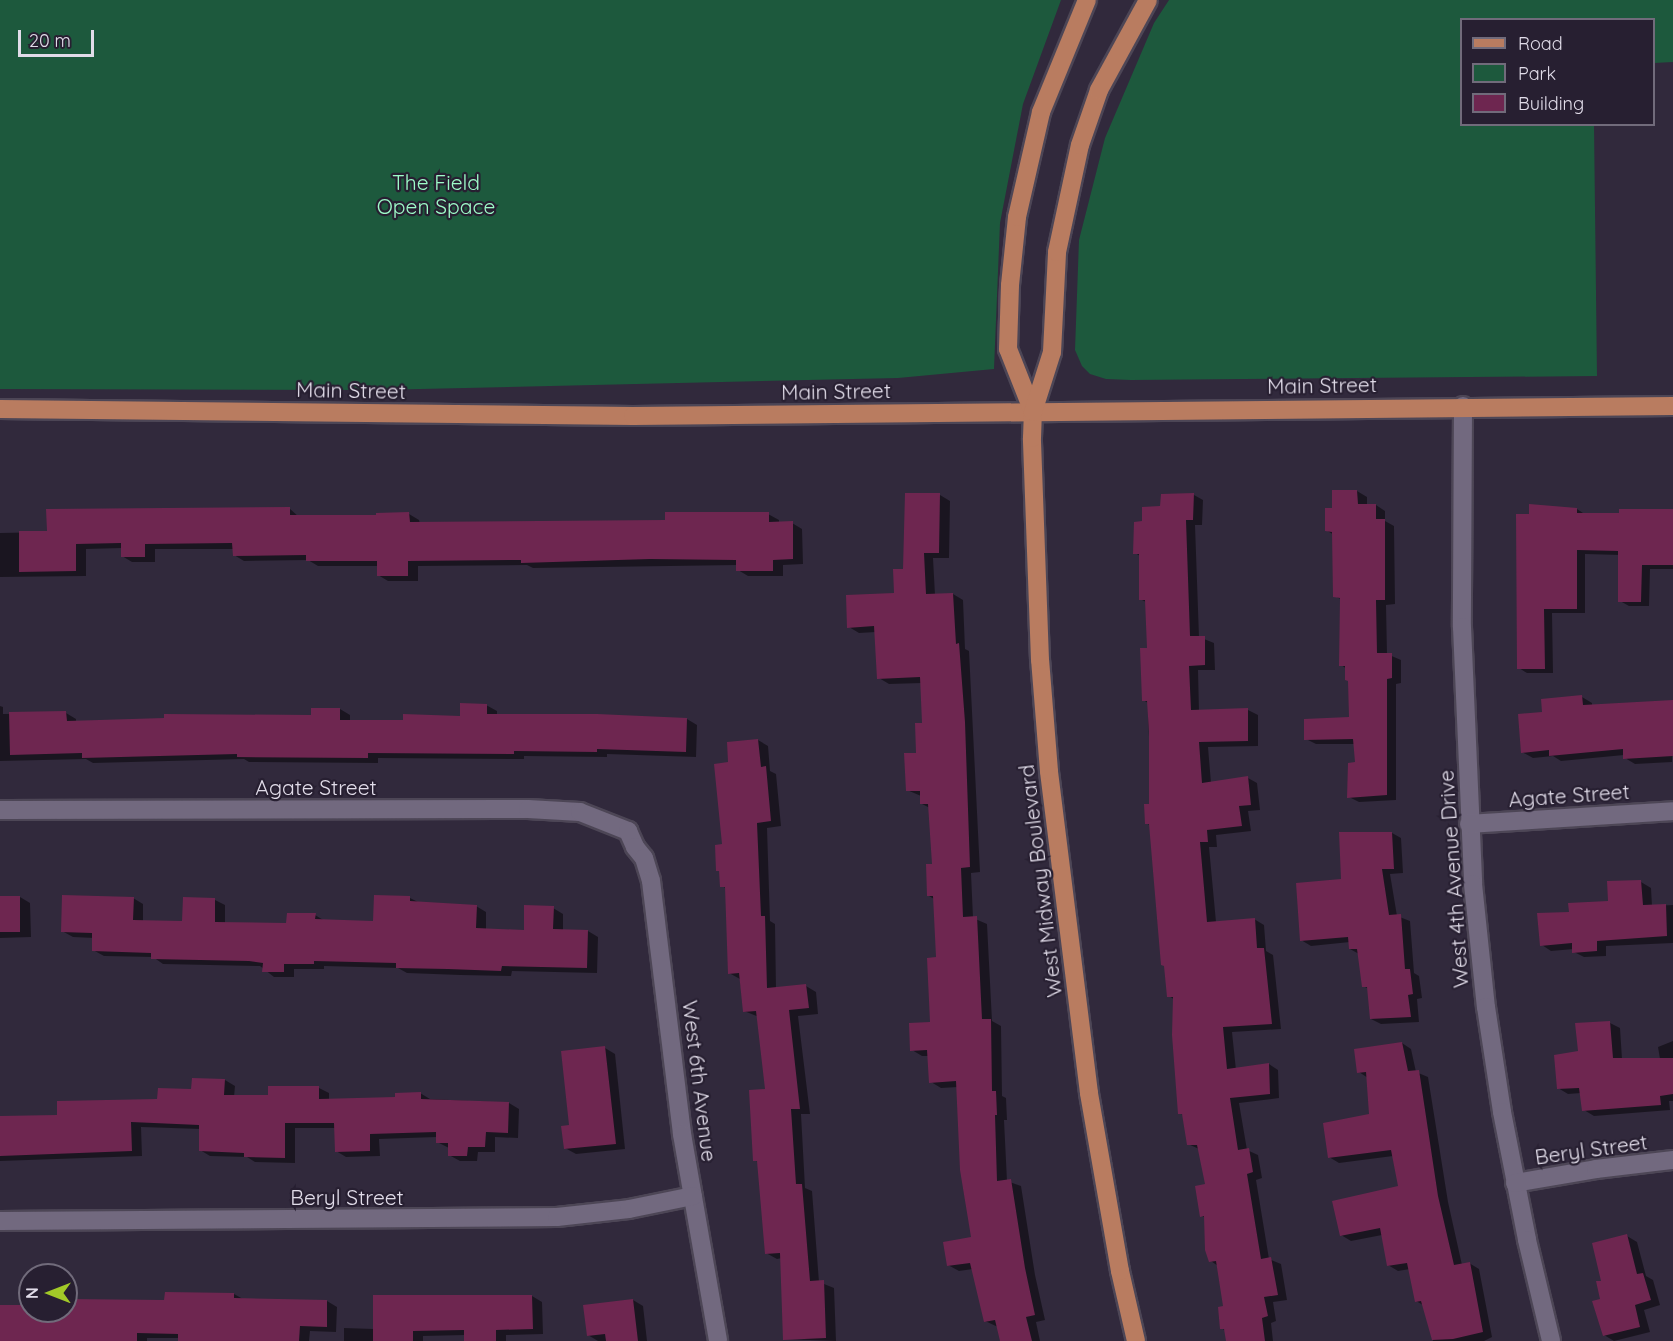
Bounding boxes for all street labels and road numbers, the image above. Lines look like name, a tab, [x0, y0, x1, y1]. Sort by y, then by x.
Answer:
street label: Main Street	[1267, 371, 1377, 399]
street label: Main Street	[296, 376, 406, 404]
street label: Main Street	[781, 377, 891, 405]
street label: West Midway Boulevard	[1013, 763, 1067, 999]
street label: West 4th Avenue Drive	[1433, 769, 1473, 989]
street label: Agate Street	[255, 774, 377, 800]
street label: Agate Street	[1508, 778, 1630, 812]
street label: West 6th Avenue	[678, 999, 722, 1163]
street label: Beryl Street	[1533, 1129, 1649, 1169]
street label: Beryl Street	[290, 1184, 404, 1210]

